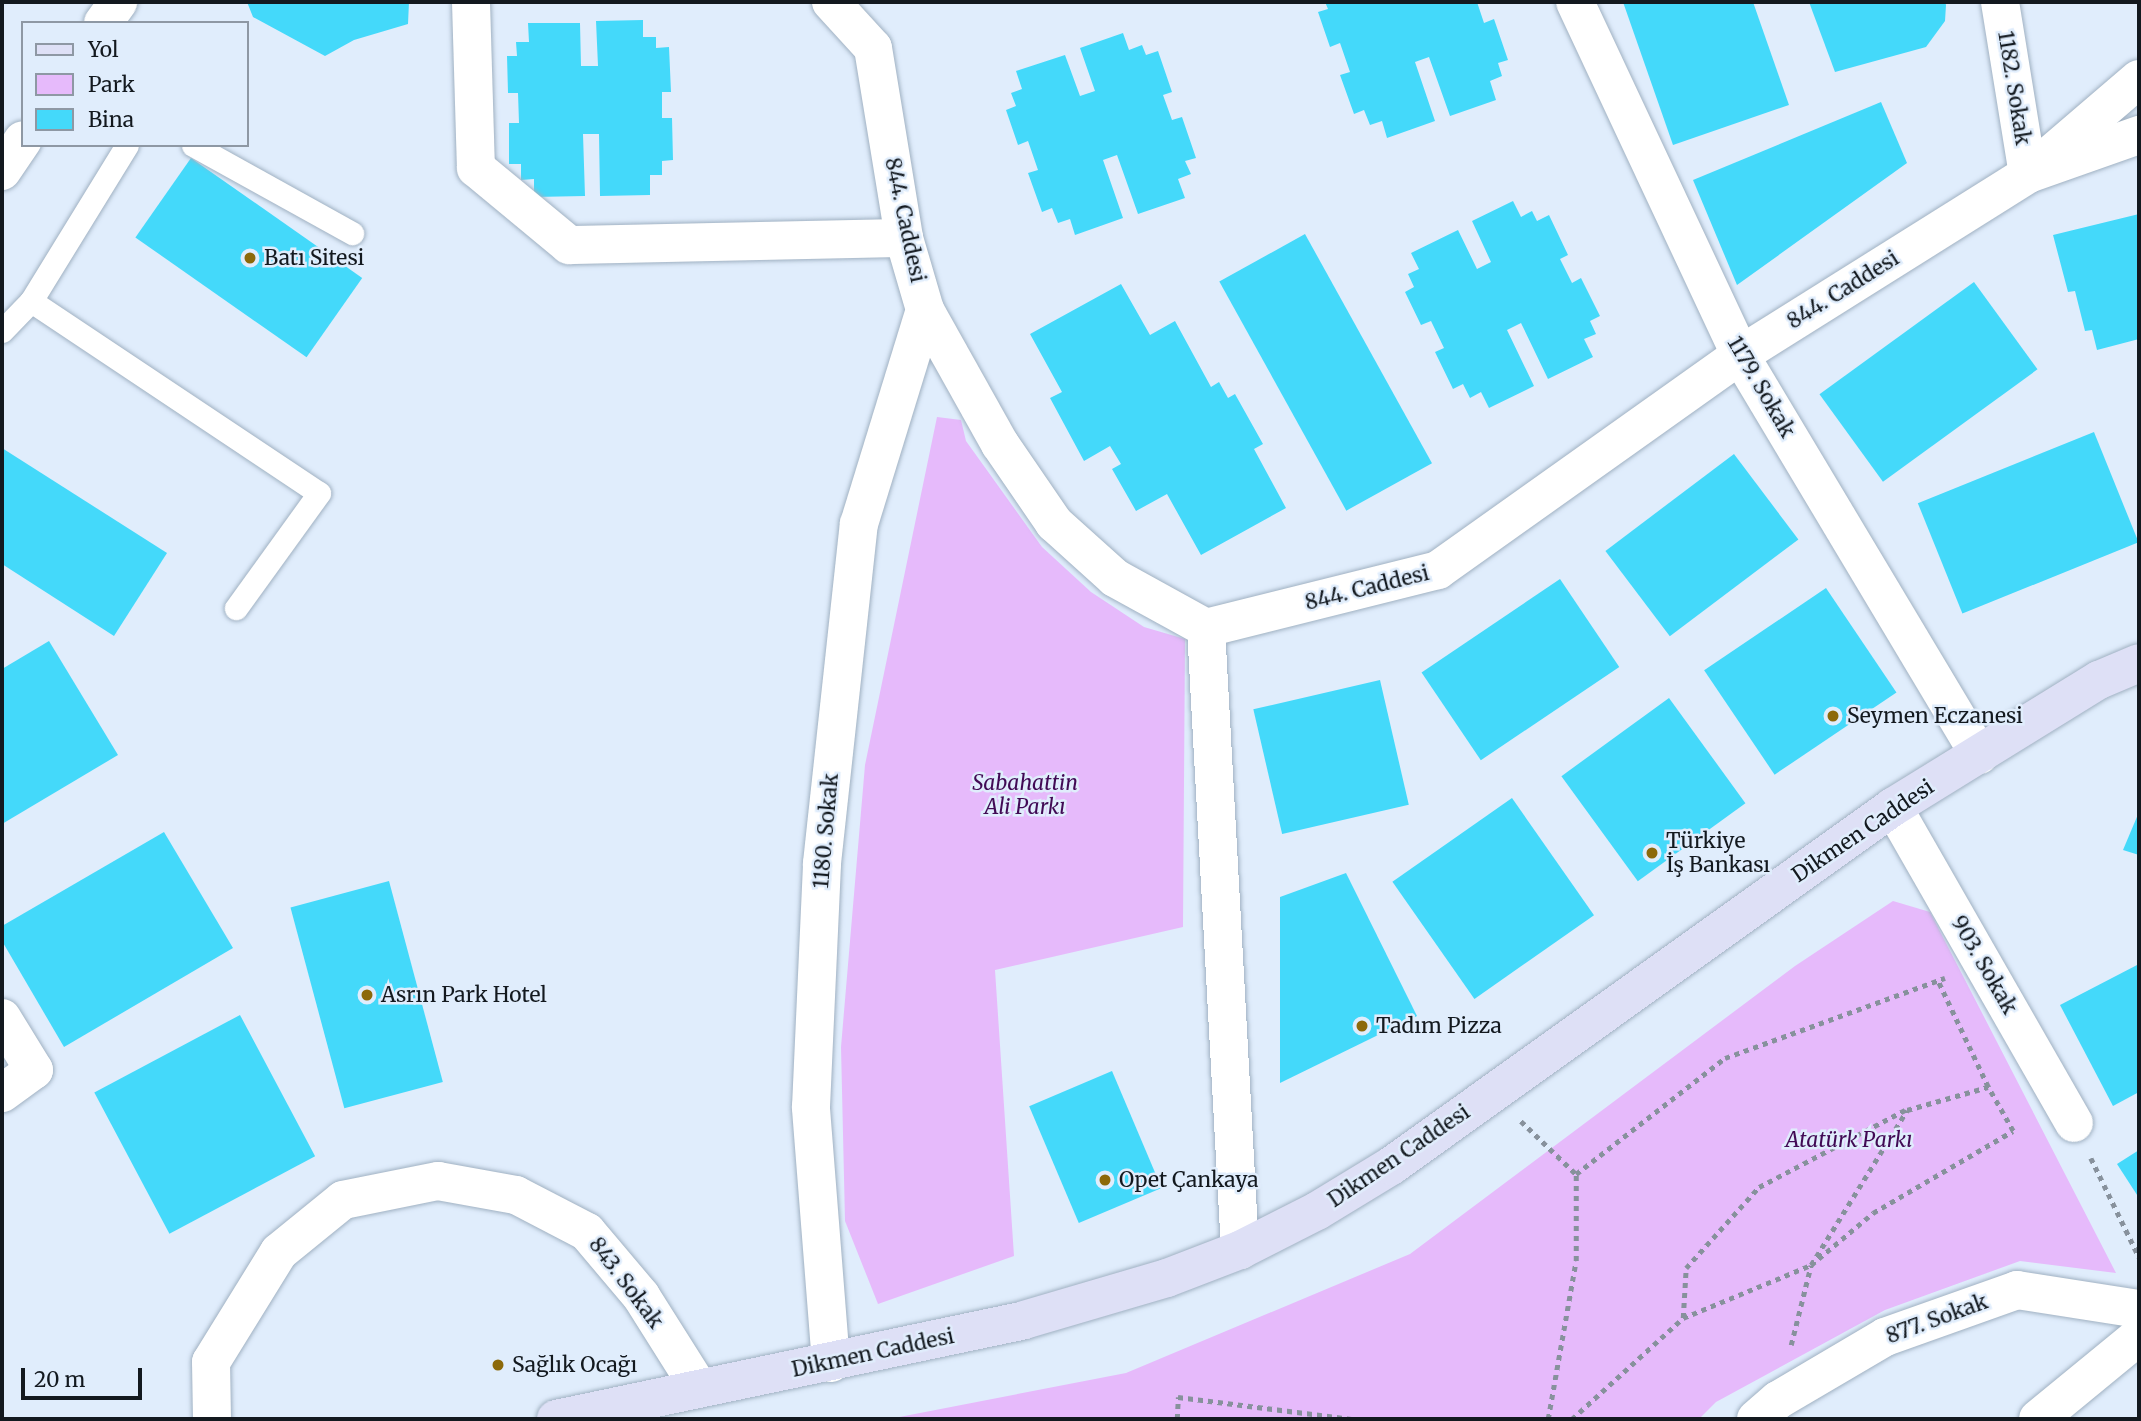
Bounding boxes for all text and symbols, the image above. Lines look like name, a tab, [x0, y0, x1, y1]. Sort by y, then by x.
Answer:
legend	[21, 21, 248, 147]
street label: 1182. Sokak	[1993, 29, 2035, 147]
text: Yol	[88, 36, 118, 63]
text: Park	[88, 71, 135, 98]
text: Bina	[88, 106, 134, 133]
street label: 844. Caddesi	[879, 155, 931, 285]
place label: Batı Sitesi	[264, 245, 364, 271]
street label: 844. Caddesi	[1782, 246, 1904, 334]
marker: Batı Sitesi	[242, 250, 258, 266]
street label: 1179. Sokak	[1722, 332, 1800, 442]
street label: 844. Caddesi	[1302, 560, 1432, 616]
place label: Seymen Eczanesi	[1847, 703, 2023, 729]
marker: Seymen Eczanesi	[1825, 708, 1841, 724]
park label: Sabahattin Ali Parkı	[972, 770, 1078, 820]
street label: 1180. Sokak	[808, 772, 844, 890]
street label: Dikmen Caddesi	[1787, 774, 1939, 888]
place label: Türkiye İş Bankası	[1666, 828, 1770, 878]
marker: Türkiye İş Bankası	[1644, 845, 1660, 861]
street label: 903. Sokak	[1946, 911, 2022, 1019]
place label: Asrın Park Hotel	[381, 982, 547, 1008]
marker: Asrın Park Hotel	[359, 987, 375, 1003]
place label: Tadım Pizza	[1376, 1013, 1502, 1039]
marker: Tadım Pizza	[1354, 1018, 1370, 1034]
street label: Dikmen Caddesi	[1323, 1099, 1475, 1213]
park label: Atatürk Parkı	[1785, 1127, 1913, 1153]
place label: Opet Çankaya	[1119, 1167, 1259, 1193]
marker: Opet Çankaya	[1097, 1172, 1113, 1188]
street label: 843. Sokak	[584, 1232, 668, 1334]
street label: 877. Sokak	[1883, 1289, 1991, 1349]
street label: Dikmen Caddesi	[790, 1323, 956, 1383]
place label: Sağlık Ocağı	[512, 1352, 637, 1378]
scale bar	[24, 1354, 145, 1398]
marker: Sağlık Ocağı	[490, 1357, 506, 1373]
text: 20 m	[34, 1366, 85, 1393]

